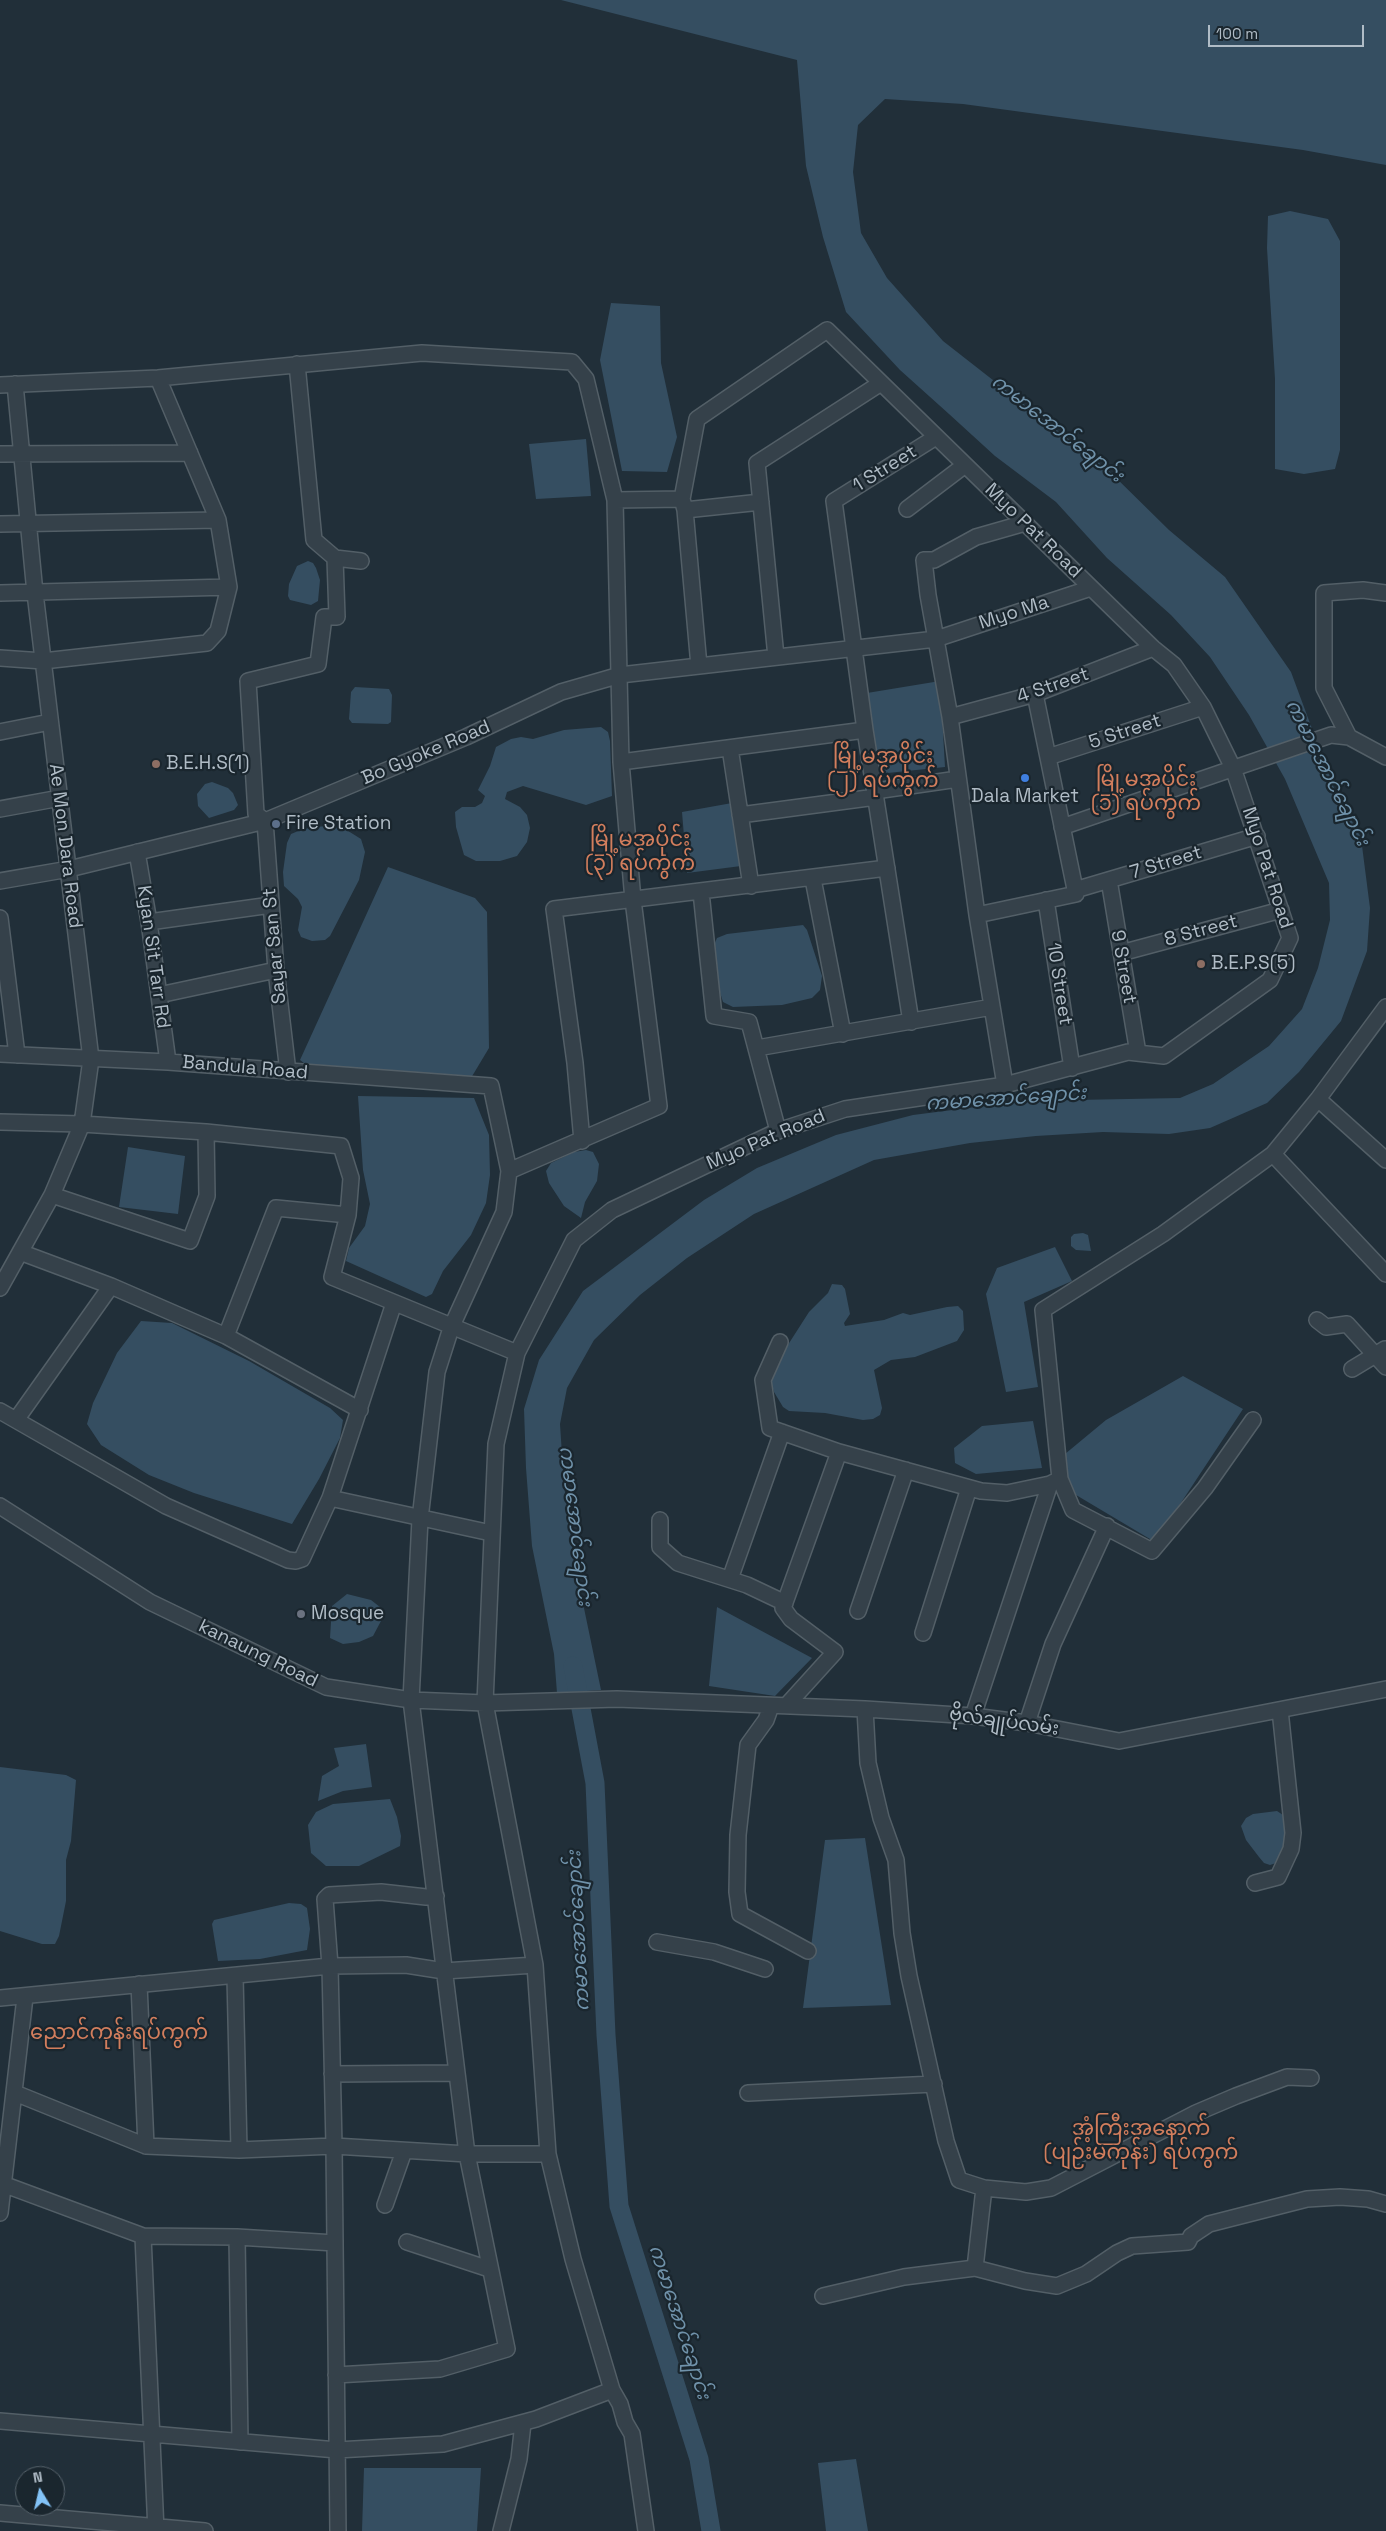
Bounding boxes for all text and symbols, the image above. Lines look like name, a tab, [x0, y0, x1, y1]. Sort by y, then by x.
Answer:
scale bar	[1211, 15, 1367, 47]
text: 100 m	[1216, 24, 1258, 43]
water label: ကမာအောင်ချောင်း	[986, 370, 1128, 488]
street label: 1 Street	[849, 441, 921, 497]
street label: Myo Pat Road	[980, 479, 1086, 583]
street label: Myo Ma	[976, 591, 1052, 635]
street label: 4 Street	[1014, 663, 1092, 709]
water label: ကမာအောင်ချောင်း	[1280, 696, 1374, 850]
street label: 5 Street	[1086, 710, 1164, 754]
street label: Bo Gyoke Road	[358, 716, 494, 790]
district label: မြို့မအပိုင်း (၂) ရပ်ကွက်	[827, 744, 939, 794]
place label: B.E.H.S(1)	[166, 753, 249, 775]
marker: B.E.H.S(1)	[150, 758, 162, 770]
street label: Ae Mon Dara Road	[44, 762, 86, 930]
district label: မြို့မအပိုင်း (၁) ရပ်ကွက်	[1091, 767, 1201, 817]
marker: Dala Market	[1019, 772, 1031, 784]
place label: Dala Market	[971, 786, 1079, 808]
street label: Myo Pat Road	[1237, 804, 1297, 932]
place label: Fire Station	[286, 813, 391, 835]
marker: Fire Station	[270, 818, 282, 830]
district label: မြို့မအပိုင်း (၃) ရပ်ကွက်	[585, 827, 695, 877]
street label: 7 Street	[1127, 841, 1205, 885]
street label: Kyan Sit Tarr Rd	[132, 884, 174, 1030]
street label: Sayar San St	[259, 887, 291, 1005]
street label: 8 Street	[1162, 910, 1240, 952]
street label: 9 Street	[1105, 928, 1141, 1006]
street label: 10 Street	[1041, 941, 1077, 1027]
place label: B.E.P.S(5)	[1211, 953, 1295, 975]
marker: B.E.P.S(5)	[1195, 958, 1207, 970]
street label: Bandula Road	[181, 1051, 309, 1085]
water label: ကမာအောင်ချောင်း	[925, 1081, 1087, 1117]
street label: Myo Pat Road	[703, 1105, 829, 1175]
water label: ကမာအောင်ချောင်း	[553, 1445, 597, 1607]
place label: Mosque	[311, 1603, 384, 1625]
marker: Mosque	[295, 1608, 307, 1620]
street label: kanaung Road	[194, 1615, 322, 1693]
street label: ဗိုလ်ချုပ်လမ်း	[948, 1703, 1060, 1741]
water label: ကမာအောင်ချောင်း	[563, 1850, 595, 2012]
district label: ညောင်ကုန်းရပ်ကွက်	[30, 2020, 208, 2046]
district label: အံ့ကြီးအနောက် (ပျဉ်းမကုန်း) ရပ်ကွက်	[1044, 2116, 1238, 2166]
water label: ကမာအောင်ချောင်း	[643, 2242, 715, 2402]
north arrow	[15, 2466, 65, 2516]
text: N	[32, 2468, 44, 2487]

